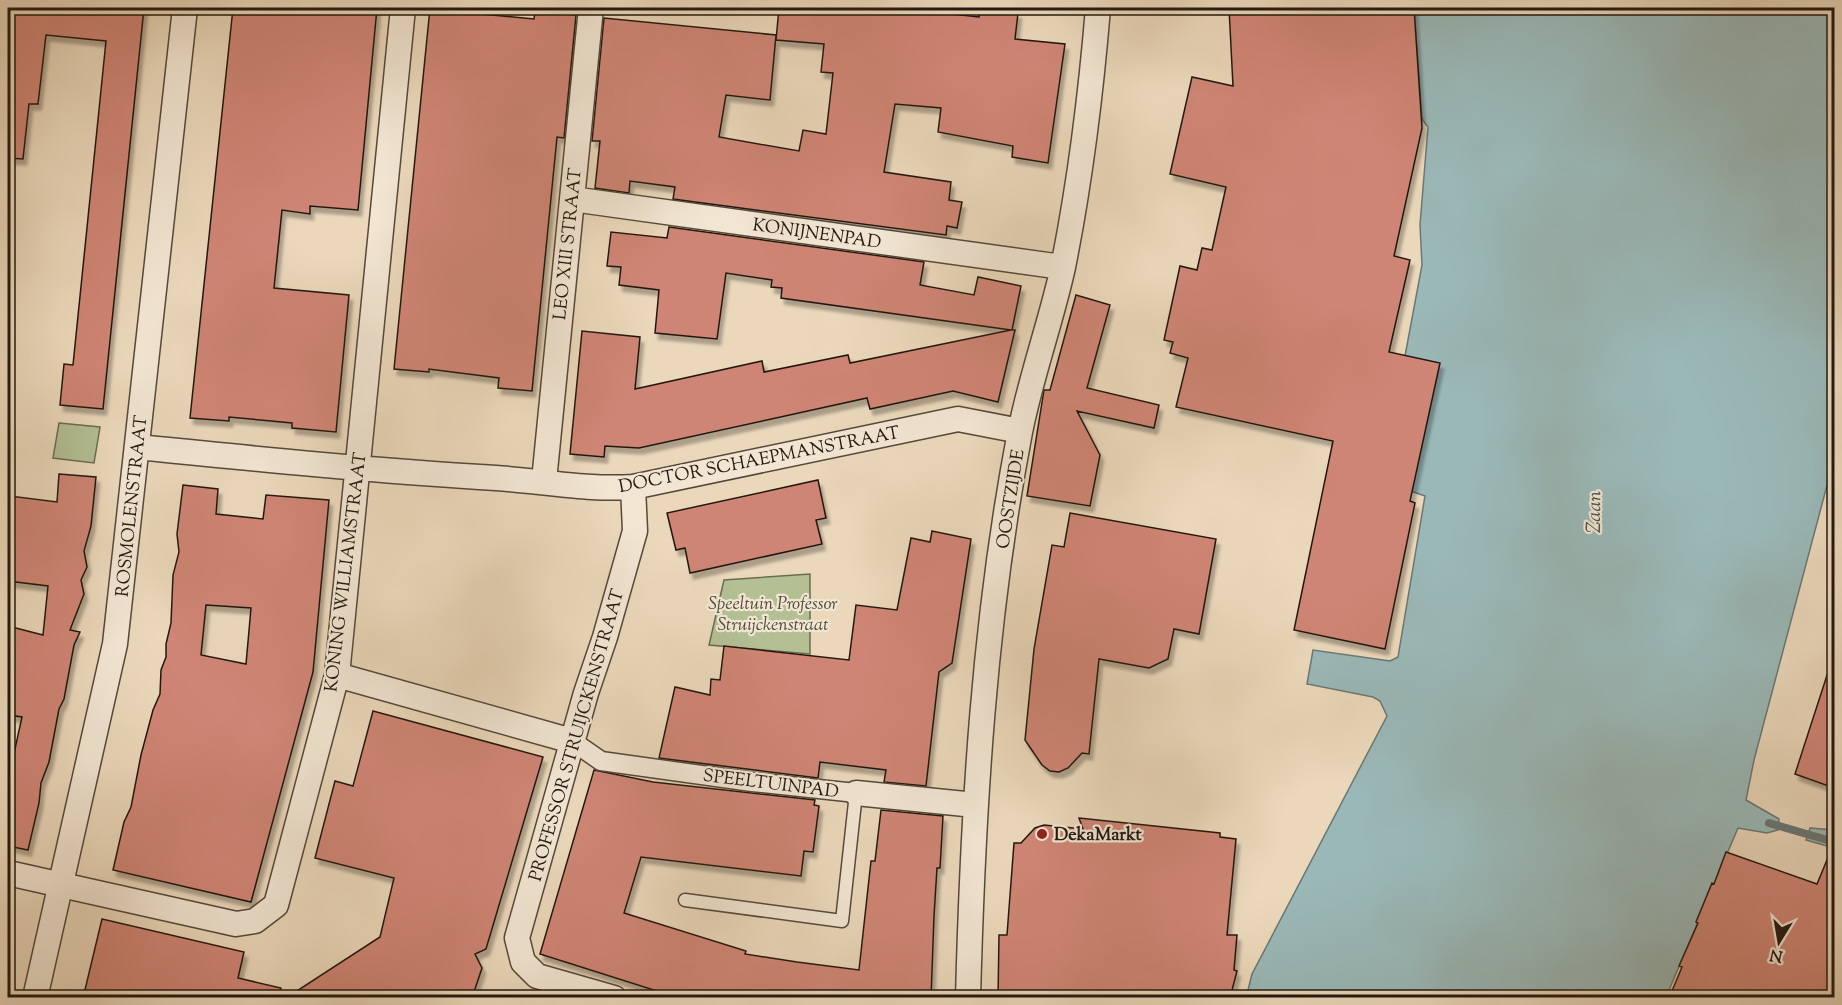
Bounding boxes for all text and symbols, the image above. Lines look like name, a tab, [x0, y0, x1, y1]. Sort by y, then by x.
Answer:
street label: LEO XIII STRAAT	[548, 167, 590, 321]
street label: KONIJNENPAD	[751, 213, 883, 257]
street label: ROSMOLENSTRAAT	[111, 414, 155, 598]
street label: DOCTOR SCHAEPMANSTRAAT	[617, 421, 903, 501]
street label: OOSTZIJDE	[991, 448, 1033, 551]
street label: KONING WILLIAMSTRAAT	[319, 450, 375, 694]
water label: Zaan	[1581, 490, 1610, 533]
street label: PROFESSOR STRUIJCKENSTRAAT	[524, 586, 632, 885]
park label: Speeltuin Professor Struijckenstraat	[708, 592, 838, 639]
street label: SPEELTUINPAD	[701, 764, 840, 806]
place label: DekaMarkt	[1054, 823, 1143, 849]
marker: DekaMarkt	[1035, 827, 1049, 841]
north arrow	[1749, 912, 1809, 972]
text: N	[1768, 942, 1785, 967]

